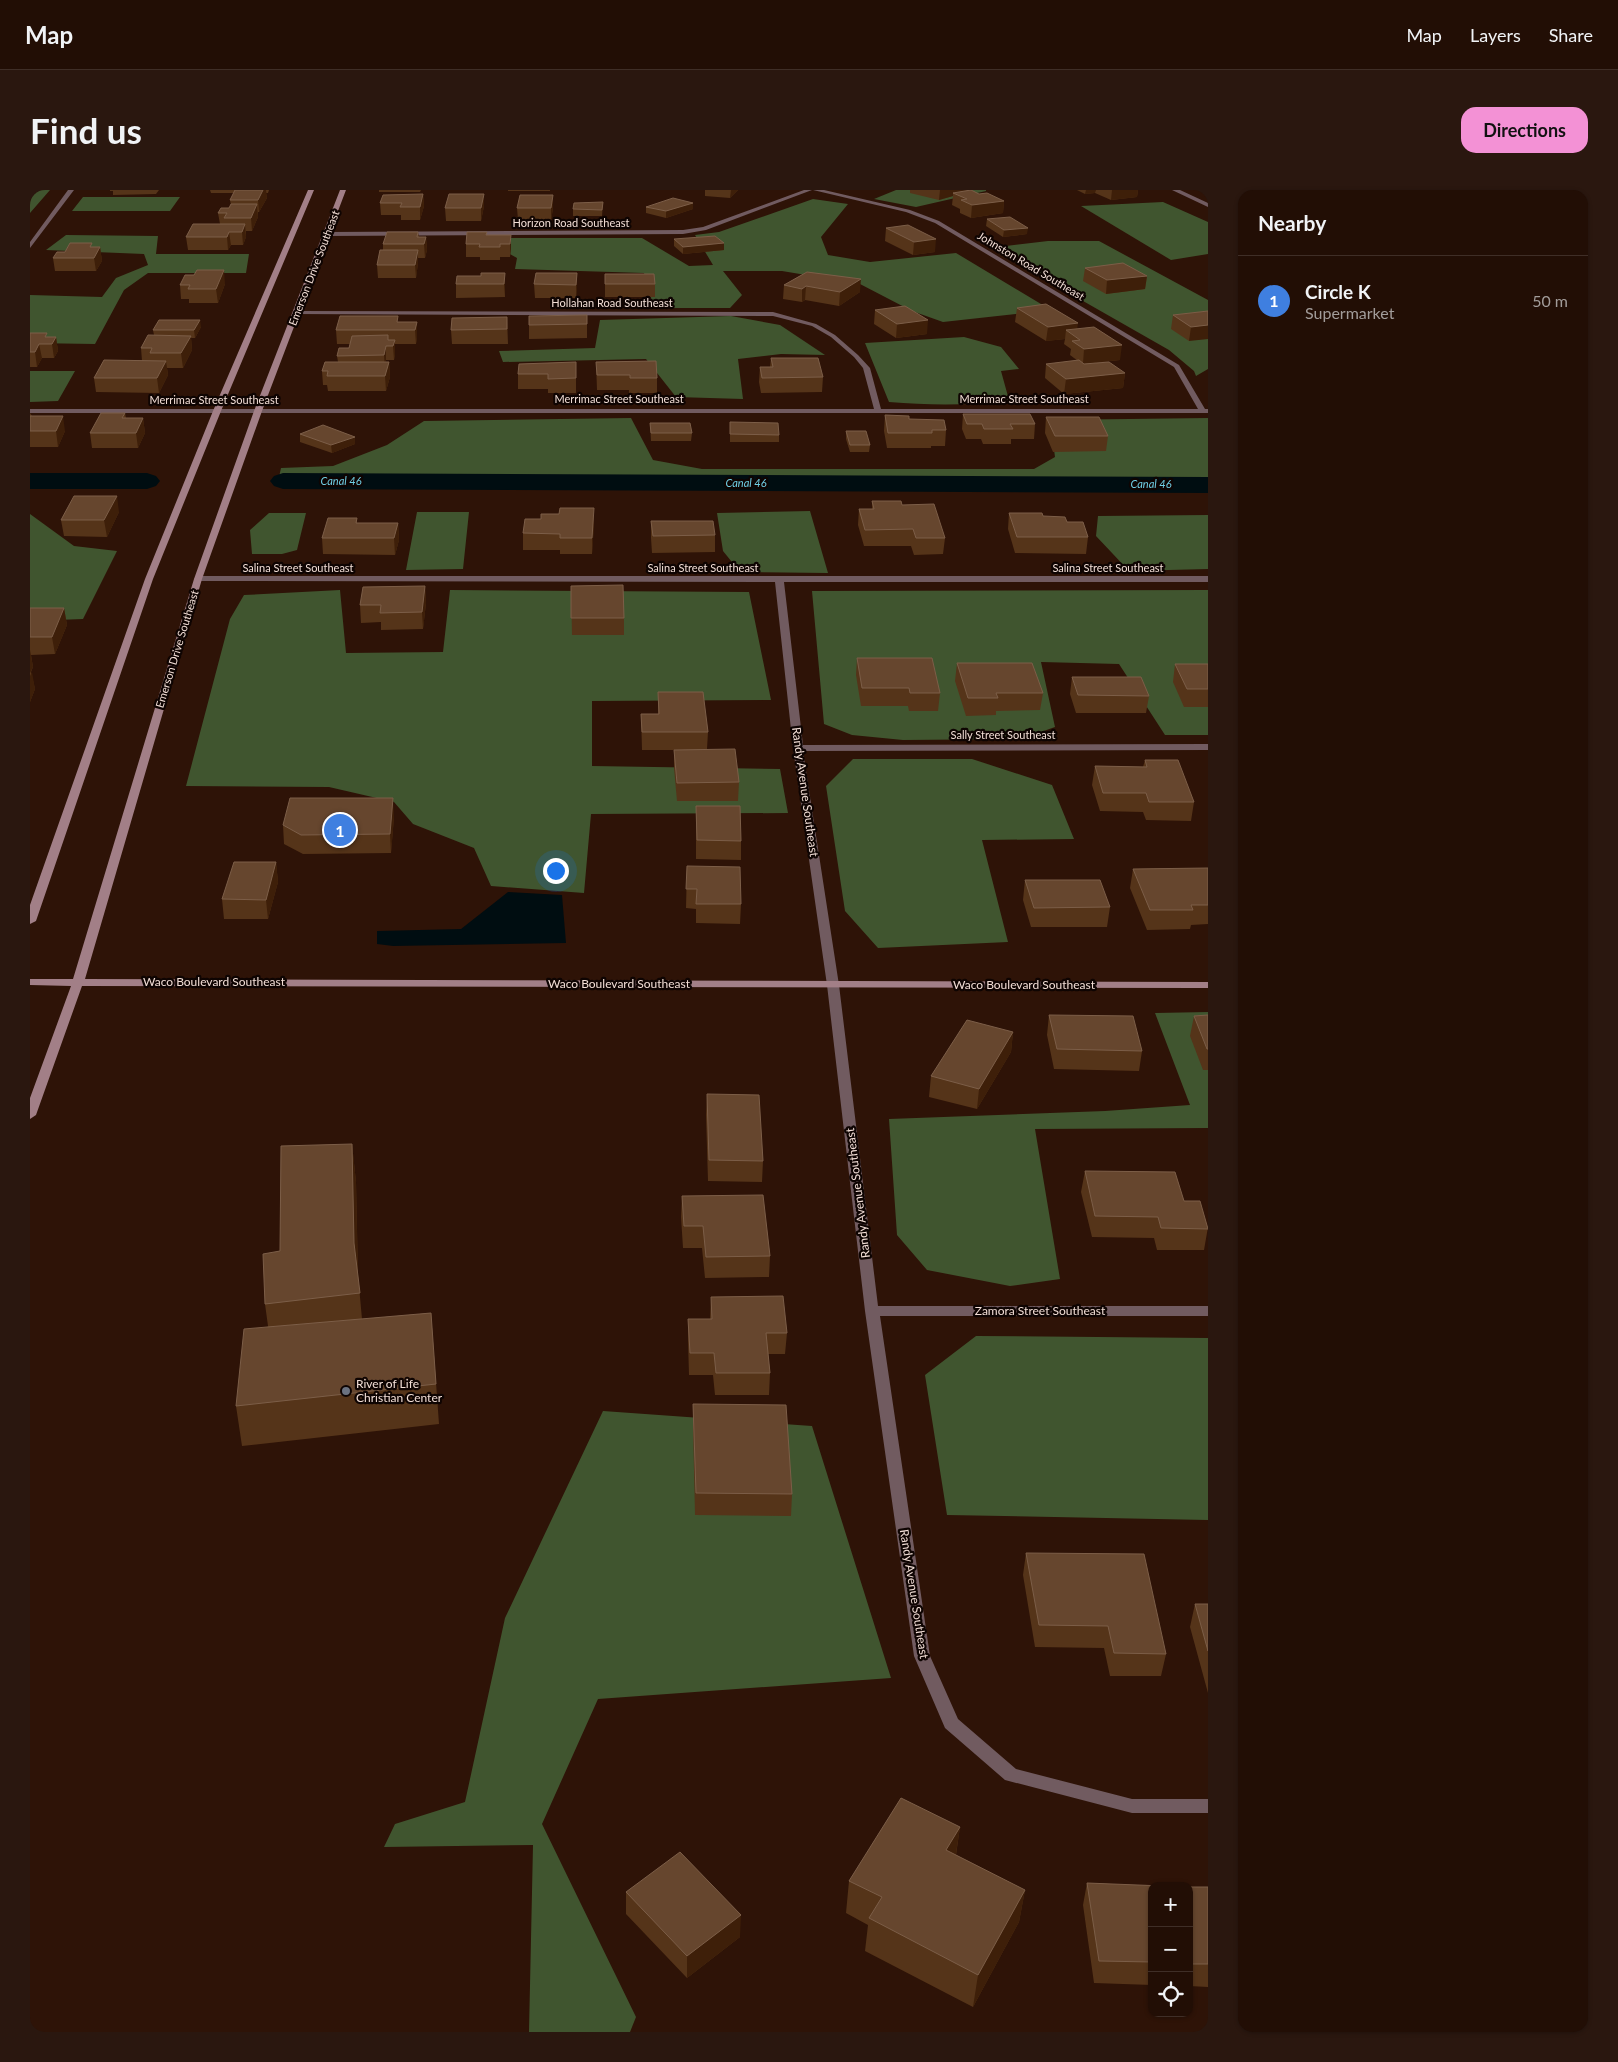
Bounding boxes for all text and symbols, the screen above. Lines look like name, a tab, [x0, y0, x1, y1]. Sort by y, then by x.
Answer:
text: Map	[25, 20, 73, 49]
text: Map	[1406, 24, 1442, 46]
text: Layers	[1470, 24, 1521, 46]
text: Share	[1549, 24, 1593, 46]
button: Directions	[1461, 107, 1588, 153]
text: Find us	[30, 109, 142, 151]
street label: Emerson Drive Southeast	[286, 208, 342, 327]
text: Nearby	[1258, 210, 1326, 235]
street label: Horizon Road Southeast	[513, 216, 629, 229]
street label: Johnston Road Southeast	[975, 228, 1087, 303]
text: Circle K	[1305, 280, 1371, 303]
text: 1	[1269, 291, 1279, 310]
text: 50 m	[1532, 291, 1568, 310]
street label: Hollahan Road Southeast	[551, 296, 673, 309]
text: Supermarket	[1305, 303, 1394, 322]
street label: Merrimac Street Southeast	[554, 392, 684, 405]
street label: Merrimac Street Southeast	[959, 392, 1089, 405]
street label: Merrimac Street Southeast	[149, 393, 279, 406]
water label: Canal 46	[320, 474, 362, 487]
water label: Canal 46	[725, 476, 767, 489]
water label: Canal 46	[1130, 477, 1172, 490]
street label: Salina Street Southeast	[242, 561, 354, 574]
street label: Salina Street Southeast	[647, 561, 759, 574]
street label: Salina Street Southeast	[1052, 561, 1164, 574]
street label: Emerson Drive Southeast	[152, 588, 201, 709]
street label: Randy Avenue Southeast	[789, 726, 822, 858]
street label: Sally Street Southeast	[951, 728, 1056, 741]
pin: 1	[324, 811, 356, 849]
your location	[543, 858, 569, 884]
street label: Waco Boulevard Southeast	[143, 974, 286, 989]
street label: Waco Boulevard Southeast	[548, 976, 691, 991]
street label: Waco Boulevard Southeast	[953, 977, 1096, 992]
street label: Randy Avenue Southeast	[842, 1126, 873, 1259]
street label: Zamora Street Southeast	[975, 1303, 1106, 1318]
place label: River of Life Christian Center	[356, 1376, 443, 1405]
marker: River of Life Christian Center	[340, 1385, 352, 1397]
street label: Randy Avenue Southeast	[897, 1528, 932, 1660]
map controls	[1148, 1882, 1193, 2017]
button: +	[1148, 1882, 1193, 1927]
button: −	[1148, 1927, 1193, 1972]
button: locate	[1148, 1972, 1193, 2017]

